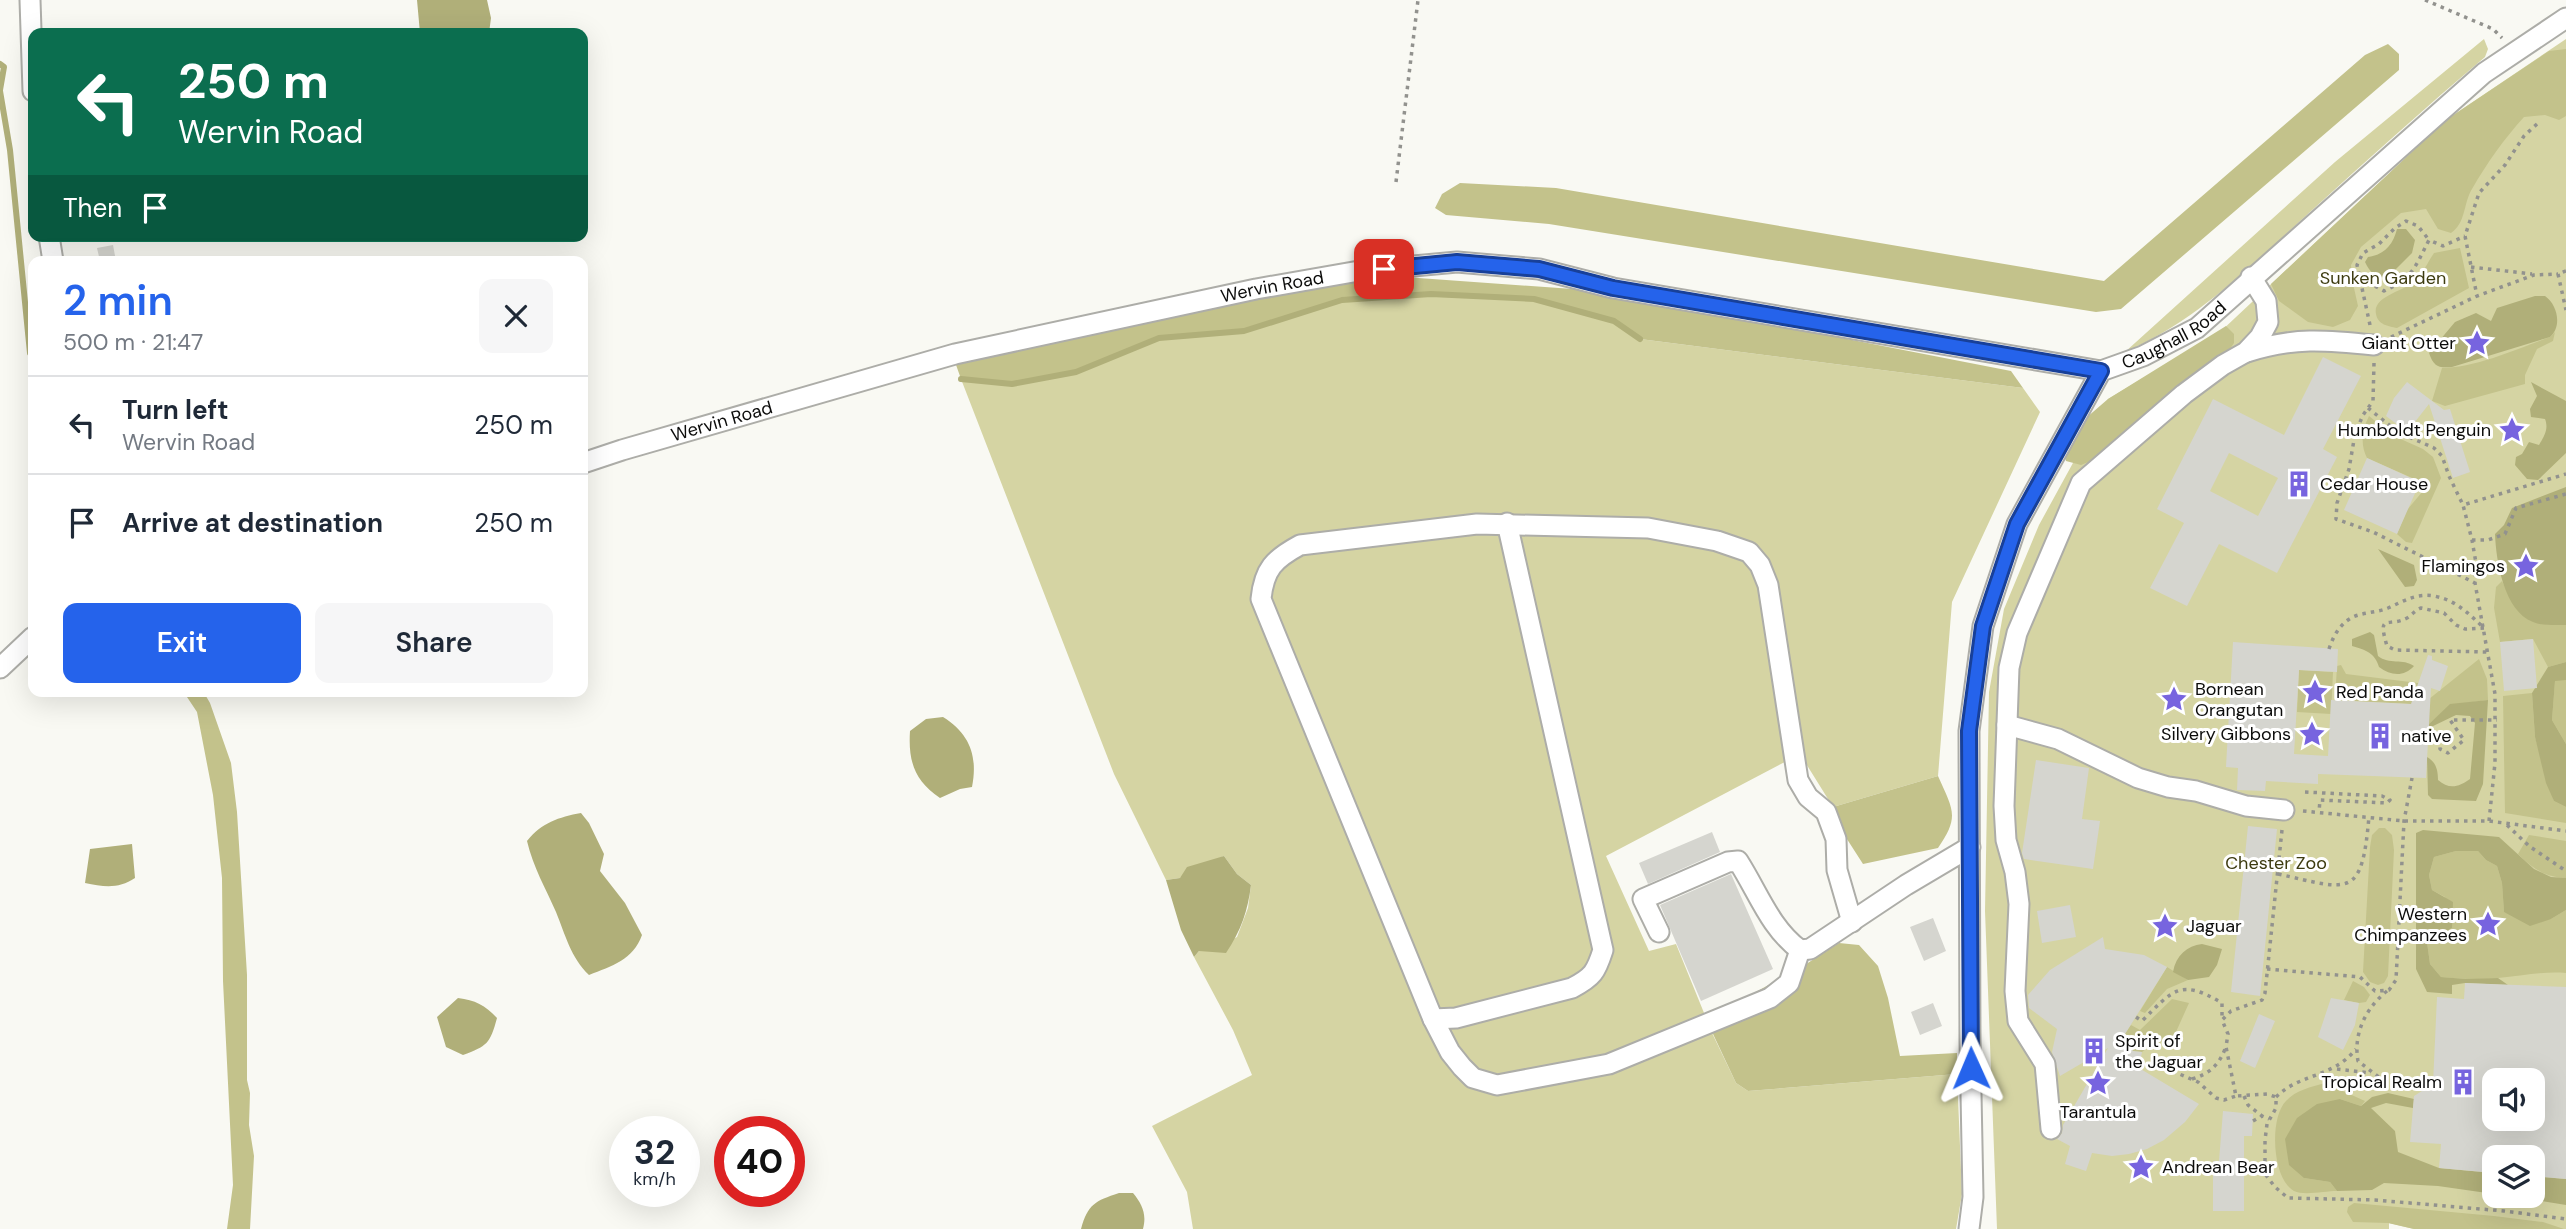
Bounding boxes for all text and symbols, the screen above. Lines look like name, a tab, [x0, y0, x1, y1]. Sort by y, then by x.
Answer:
text: 250 m	[178, 49, 329, 113]
icon: left	[63, 56, 154, 147]
text: Wervin Road	[178, 111, 363, 153]
icon: arrive	[136, 189, 174, 227]
text: Then	[63, 191, 122, 225]
pin	[1354, 239, 1414, 299]
icon: arrive	[1365, 250, 1403, 288]
street label: Wervin Road	[1218, 265, 1326, 308]
park label: Sunken Garden	[2320, 266, 2446, 290]
text: 2 min	[63, 273, 173, 328]
button: close	[479, 279, 553, 353]
street label: Caughall Road	[2118, 296, 2231, 375]
text: 500 m · 21:47	[63, 327, 203, 357]
place icon: Giant Otter	[2462, 328, 2492, 358]
place label: Giant Otter	[2361, 331, 2456, 355]
text: Turn left	[122, 393, 229, 427]
street label: Wervin Road	[668, 395, 775, 447]
icon: left	[63, 406, 101, 444]
text: 250 m	[474, 408, 553, 442]
place icon: Humboldt Penguin	[2497, 415, 2527, 445]
place label: Humboldt Penguin	[2338, 418, 2491, 442]
text: Wervin Road	[122, 427, 255, 457]
building icon: Cedar House	[2284, 469, 2314, 499]
place label: Cedar House	[2320, 472, 2428, 496]
icon: arrive	[63, 504, 101, 542]
text: Arrive at destination	[122, 506, 383, 540]
text: 250 m	[474, 506, 553, 540]
place icon: Flamingos	[2511, 551, 2541, 581]
place label: Flamingos	[2421, 554, 2505, 578]
button: Exit	[63, 603, 301, 683]
button: Share	[315, 603, 553, 683]
place label: Bornean Orangutan	[2195, 677, 2283, 722]
place icon: Red Panda	[2300, 677, 2330, 707]
place label: Red Panda	[2336, 680, 2424, 704]
place icon: Bornean Orangutan	[2159, 684, 2189, 714]
place icon: Silvery Gibbons	[2297, 719, 2327, 749]
building icon: native	[2365, 721, 2395, 751]
place label: Silvery Gibbons	[2161, 722, 2291, 746]
place label: native	[2401, 724, 2452, 748]
park label: Chester Zoo	[2225, 851, 2327, 875]
place label: Western Chimpanzees	[2354, 902, 2467, 947]
place icon: Western Chimpanzees	[2473, 909, 2503, 939]
place icon: Jaguar	[2150, 911, 2180, 941]
place label: Jaguar	[2186, 914, 2242, 938]
place label: Spirit of the Jaguar	[2115, 1029, 2203, 1074]
position arrow	[1934, 1031, 2008, 1105]
building icon: Spirit of the Jaguar	[2079, 1036, 2109, 1066]
building icon: Tropical Realm	[2448, 1067, 2478, 1097]
place icon: Tarantula	[2083, 1068, 2113, 1098]
map controls	[2482, 1068, 2545, 1208]
button: sound	[2482, 1068, 2545, 1131]
place label: Tropical Realm	[2321, 1070, 2442, 1094]
place label: Tarantula	[2060, 1100, 2136, 1124]
speed limit sign: 40	[714, 1116, 805, 1207]
text: 32	[634, 1129, 675, 1175]
button: layers	[2482, 1145, 2545, 1208]
place icon: Andrean Bear	[2126, 1152, 2156, 1182]
place label: Andrean Bear	[2162, 1155, 2275, 1179]
text: km/h	[633, 1167, 676, 1191]

